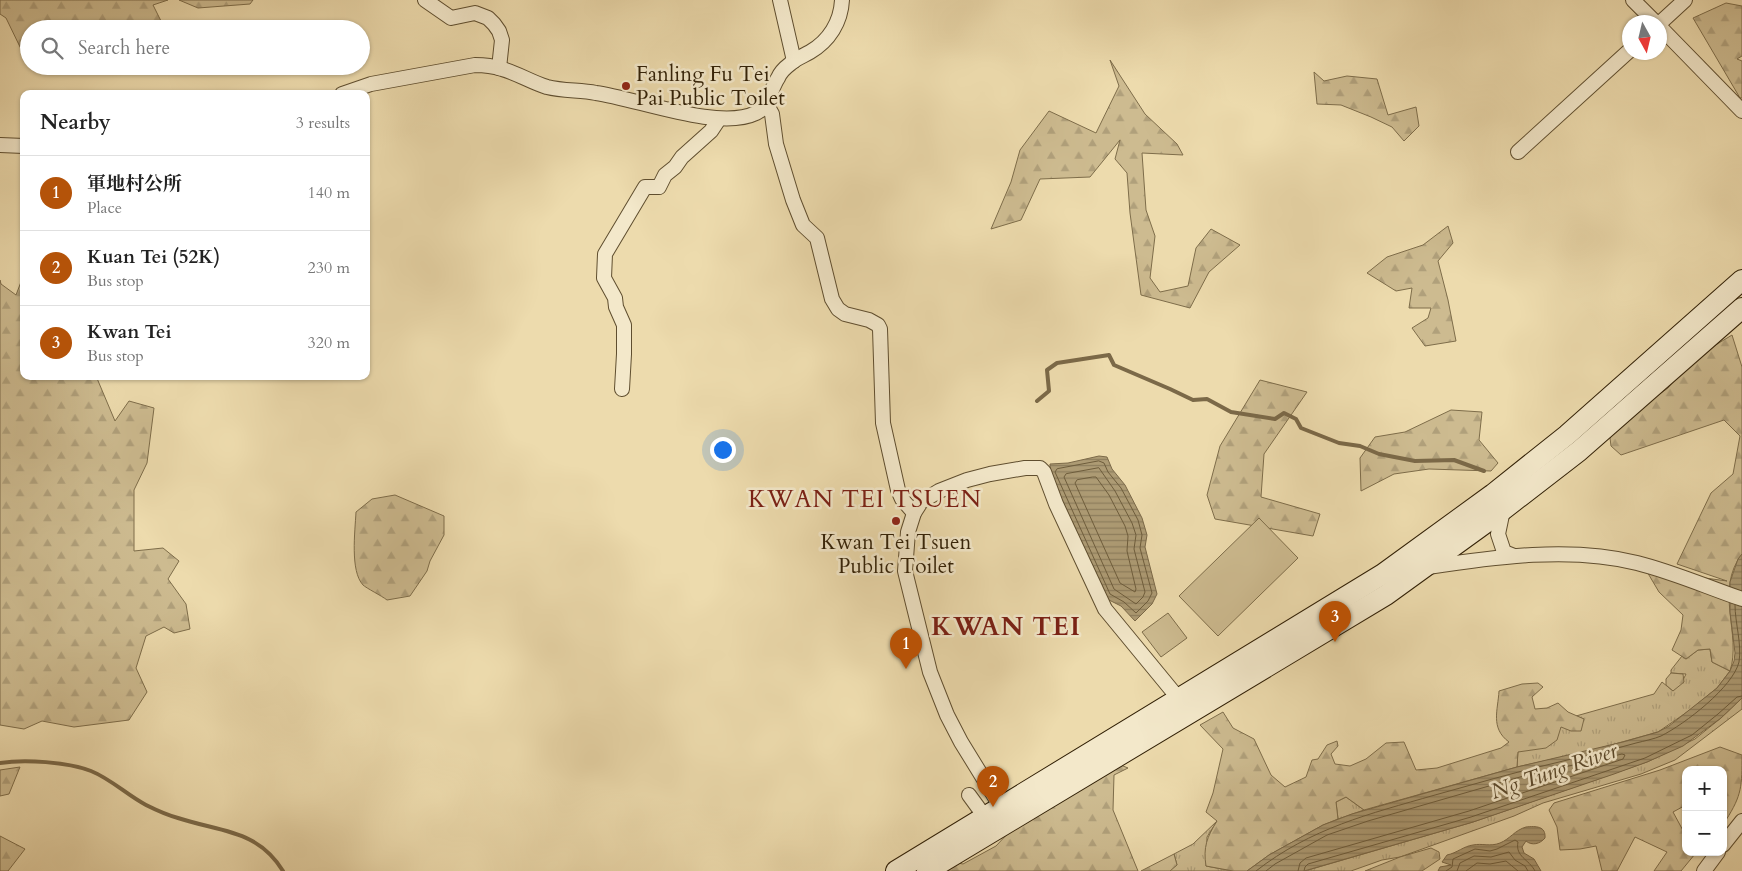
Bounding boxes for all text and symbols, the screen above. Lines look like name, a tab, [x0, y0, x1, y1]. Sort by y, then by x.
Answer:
north arrow	[1622, 15, 1667, 60]
search box	[20, 20, 370, 75]
icon: search	[38, 34, 66, 62]
text: Search here	[78, 35, 170, 61]
place label: Fanling Fu Tei Pai Public Toilet	[636, 60, 785, 113]
marker: Fanling Fu Tei Pai Public Toilet	[620, 80, 632, 92]
text: Nearby	[40, 108, 111, 137]
text: 3 results	[296, 112, 350, 134]
text: 軍地村公所	[87, 171, 182, 197]
text: 1	[52, 182, 60, 204]
text: 140 m	[308, 182, 350, 204]
text: Place	[87, 197, 122, 219]
text: Kuan Tei (52K)	[87, 244, 220, 270]
text: 2	[52, 257, 60, 279]
text: 230 m	[308, 257, 350, 279]
text: Bus stop	[87, 270, 144, 292]
text: Kwan Tei	[87, 319, 172, 345]
text: 3	[52, 332, 60, 354]
text: 320 m	[308, 332, 350, 354]
text: Bus stop	[87, 345, 144, 367]
your location	[710, 437, 736, 463]
district label: KWAN TEI TSUEN	[748, 483, 982, 516]
marker: Kwan Tei Tsuen Public Toilet	[890, 515, 902, 527]
place label: Kwan Tei Tsuen Public Toilet	[820, 528, 972, 581]
pin: 3	[1319, 601, 1351, 642]
district label: KWAN TEI	[931, 609, 1081, 644]
pin: 1	[890, 628, 922, 669]
water label: Ng Tung River	[1487, 735, 1622, 807]
pin: 2	[977, 766, 1009, 807]
map controls	[1682, 766, 1727, 856]
button: +	[1682, 766, 1727, 811]
button: −	[1682, 811, 1727, 856]

